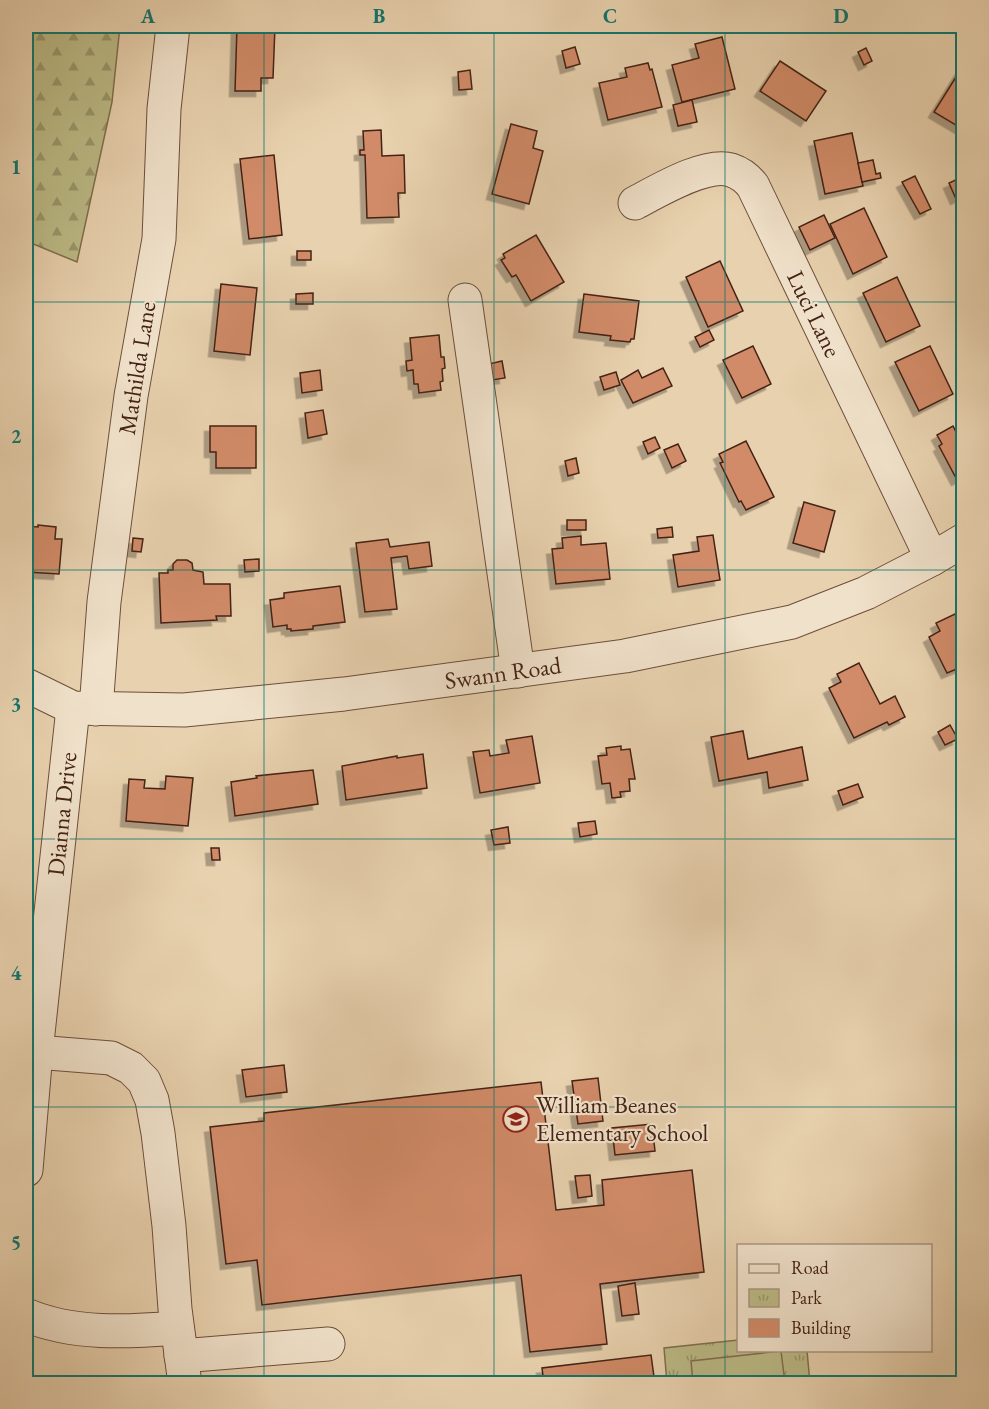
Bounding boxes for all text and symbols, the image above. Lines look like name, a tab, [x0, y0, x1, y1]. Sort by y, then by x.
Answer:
text: A	[140, 3, 156, 29]
text: B	[373, 3, 385, 29]
text: C	[603, 3, 617, 29]
text: D	[833, 3, 849, 29]
text: 1	[11, 154, 21, 180]
street label: Luci Lane	[780, 265, 849, 362]
street label: Mathilda Lane	[111, 299, 162, 437]
text: 2	[11, 423, 22, 449]
street label: Swann Road	[443, 649, 564, 696]
text: 3	[11, 691, 21, 717]
street label: Dianna Drive	[40, 750, 83, 878]
text: 4	[11, 960, 22, 986]
place label: William Beanes Elementary School	[536, 1089, 708, 1148]
school or university icon: William Beanes Elementary School	[501, 1104, 531, 1134]
text: 5	[11, 1229, 21, 1255]
legend	[737, 1244, 932, 1352]
text: Road	[791, 1256, 830, 1279]
text: Park	[791, 1286, 822, 1309]
text: Building	[791, 1316, 851, 1339]

